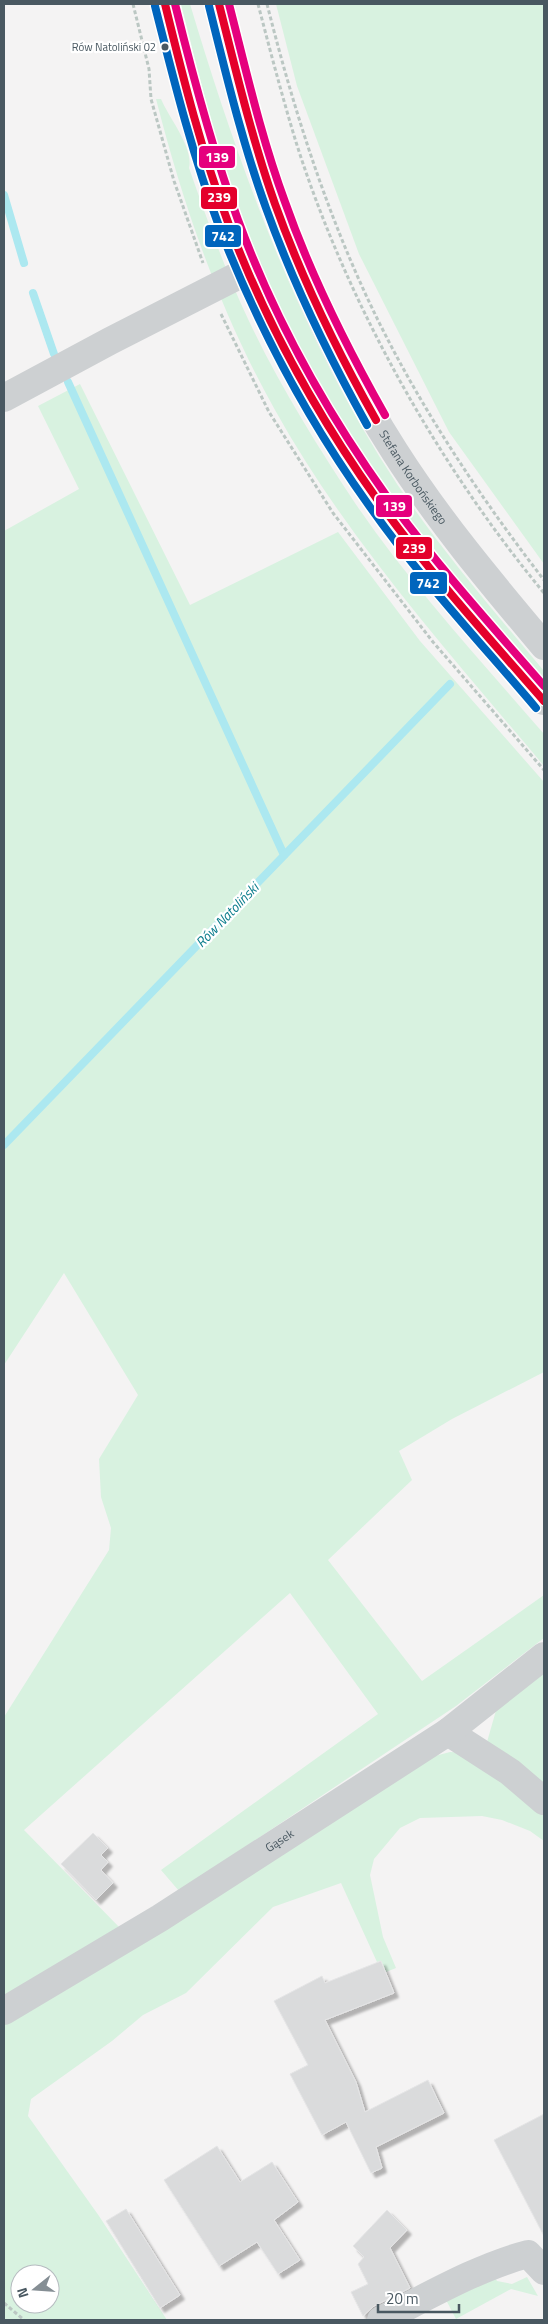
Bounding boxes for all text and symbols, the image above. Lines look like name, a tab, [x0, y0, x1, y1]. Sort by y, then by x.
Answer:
place label: Rów Natoliński 02	[72, 39, 156, 55]
marker: Rów Natoliński 02	[160, 42, 170, 52]
line badge: 139	[198, 145, 236, 169]
text: 139	[205, 146, 229, 167]
line badge: 239	[200, 186, 238, 210]
text: 239	[207, 186, 231, 207]
line badge: 742	[204, 224, 242, 248]
text: 742	[211, 225, 235, 246]
street label: Stefana Korbońskiego	[375, 426, 452, 528]
line badge: 139	[375, 494, 413, 518]
text: 139	[382, 495, 406, 516]
line badge: 239	[395, 536, 433, 560]
text: 239	[402, 537, 426, 558]
line badge: 742	[409, 571, 448, 595]
text: 742	[416, 572, 440, 593]
water label: Rów Natoliński	[190, 876, 265, 952]
street label: Gąsek	[261, 1824, 298, 1857]
north arrow	[10, 2264, 60, 2314]
scale bar	[378, 2282, 459, 2314]
text: N	[11, 2285, 34, 2301]
text: 20 m	[386, 2287, 419, 2310]

